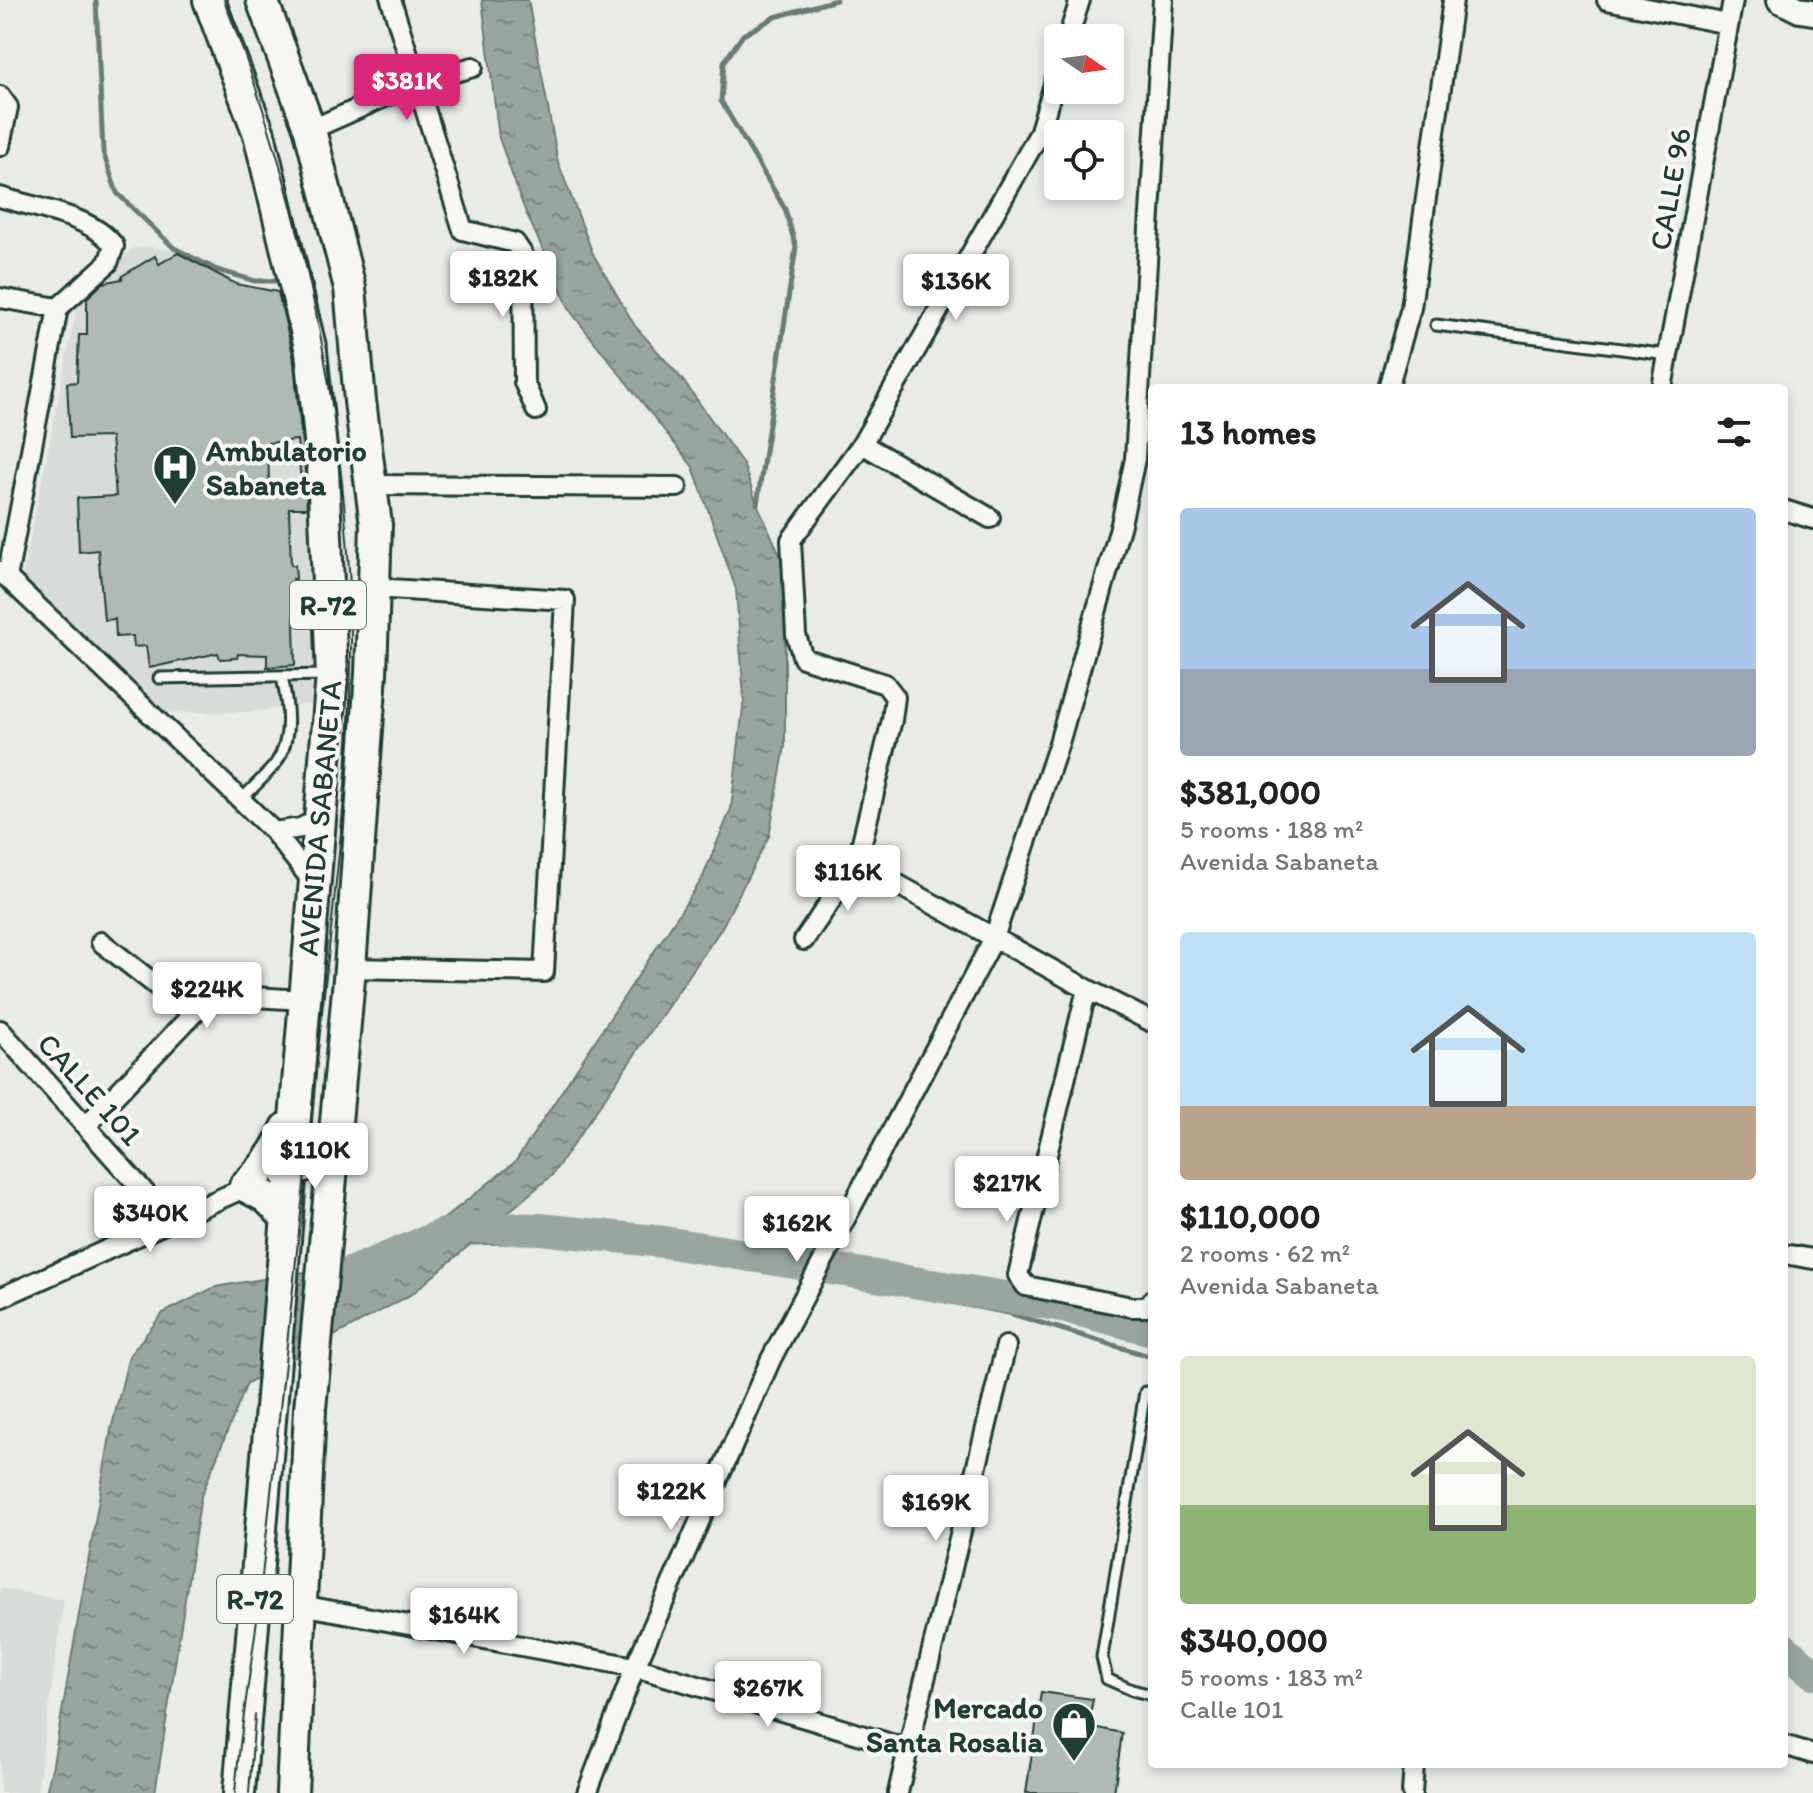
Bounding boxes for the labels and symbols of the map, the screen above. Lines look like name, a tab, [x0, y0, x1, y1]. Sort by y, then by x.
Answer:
north arrow	[1044, 24, 1124, 104]
pin: $381K	[351, 54, 463, 122]
street label: CALLE 96	[1641, 125, 1699, 253]
pin: $182K	[447, 251, 559, 319]
pin: $136K	[900, 254, 1012, 322]
place label: Ambulatorio Sabaneta	[205, 432, 367, 503]
hospital icon: Ambulatorio Sabaneta	[151, 443, 199, 506]
road number: R-72	[290, 581, 366, 629]
street label: AVENIDA SABANETA	[289, 678, 349, 958]
pin: $116K	[792, 845, 904, 913]
pin: $224K	[151, 962, 263, 1030]
street label: CALLE 101	[30, 1025, 150, 1153]
pin: $110K	[259, 1123, 371, 1191]
pin: $217K	[951, 1156, 1063, 1224]
pin: $340K	[94, 1186, 206, 1254]
pin: $162K	[741, 1196, 853, 1264]
pin: $122K	[615, 1464, 727, 1532]
pin: $169K	[880, 1475, 992, 1543]
road number: R-72	[217, 1575, 293, 1623]
pin: $164K	[408, 1588, 520, 1656]
pin: $267K	[712, 1661, 824, 1729]
place label: Mercado Santa Rosalia	[866, 1689, 1043, 1760]
shop icon: Mercado Santa Rosalia	[1050, 1700, 1098, 1763]

